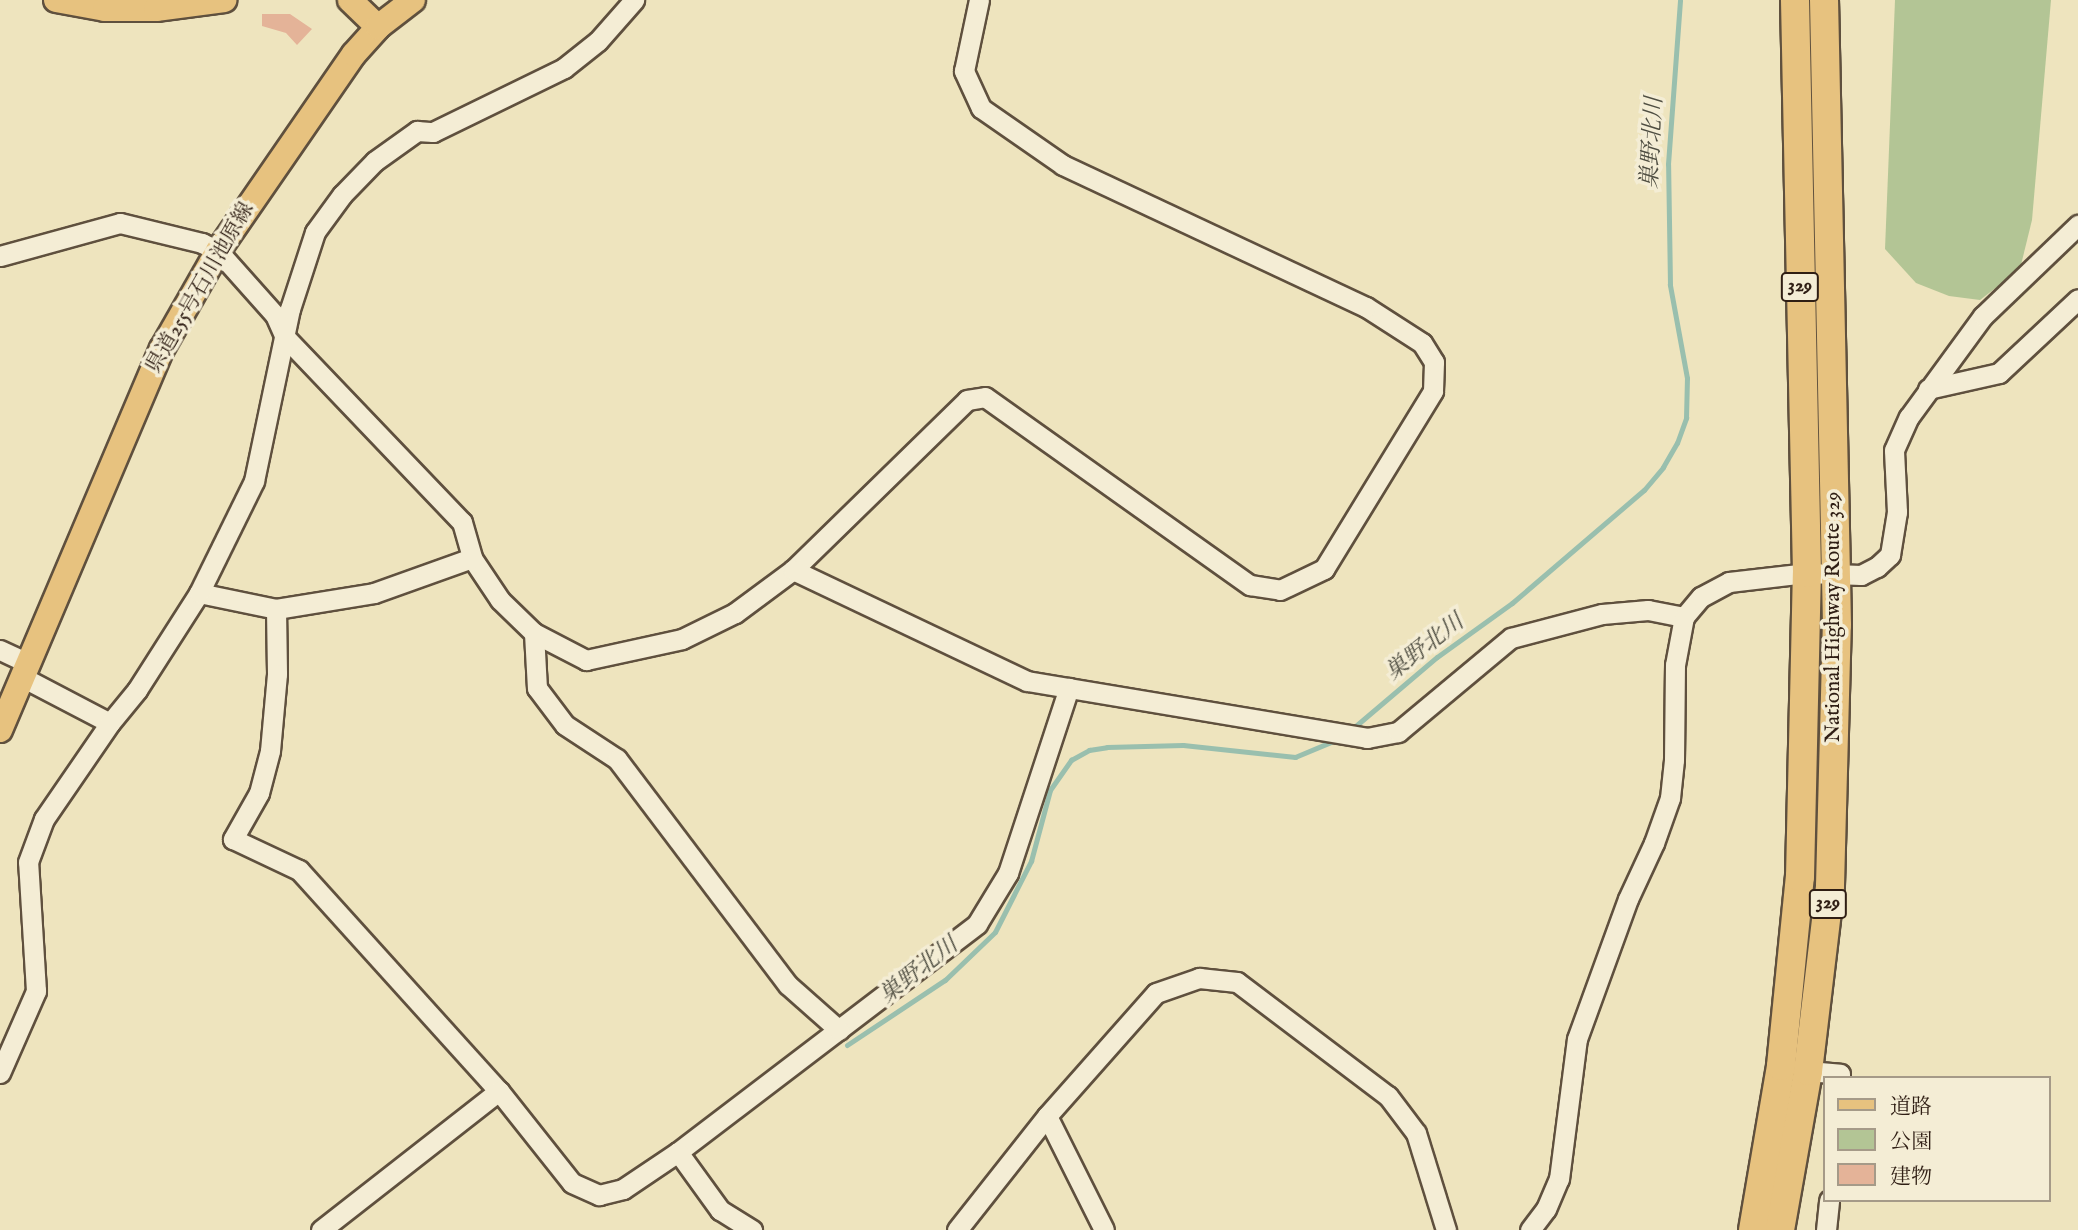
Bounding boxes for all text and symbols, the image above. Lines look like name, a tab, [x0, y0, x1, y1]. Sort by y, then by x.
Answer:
water label: 巣野北川	[1637, 96, 1669, 190]
street label: 県道255号石川池原線	[142, 198, 260, 378]
road number: 329	[1781, 272, 1819, 302]
street label: National Highway Route 329	[1821, 492, 1847, 742]
water label: 巣野北川	[1380, 609, 1470, 687]
road number: 329	[1809, 888, 1847, 920]
water label: 巣野北川	[874, 932, 964, 1010]
legend	[1822, 1076, 2050, 1202]
text: 道路	[1890, 1094, 1932, 1121]
text: 公園	[1890, 1129, 1932, 1156]
text: 建物	[1890, 1164, 1932, 1191]

